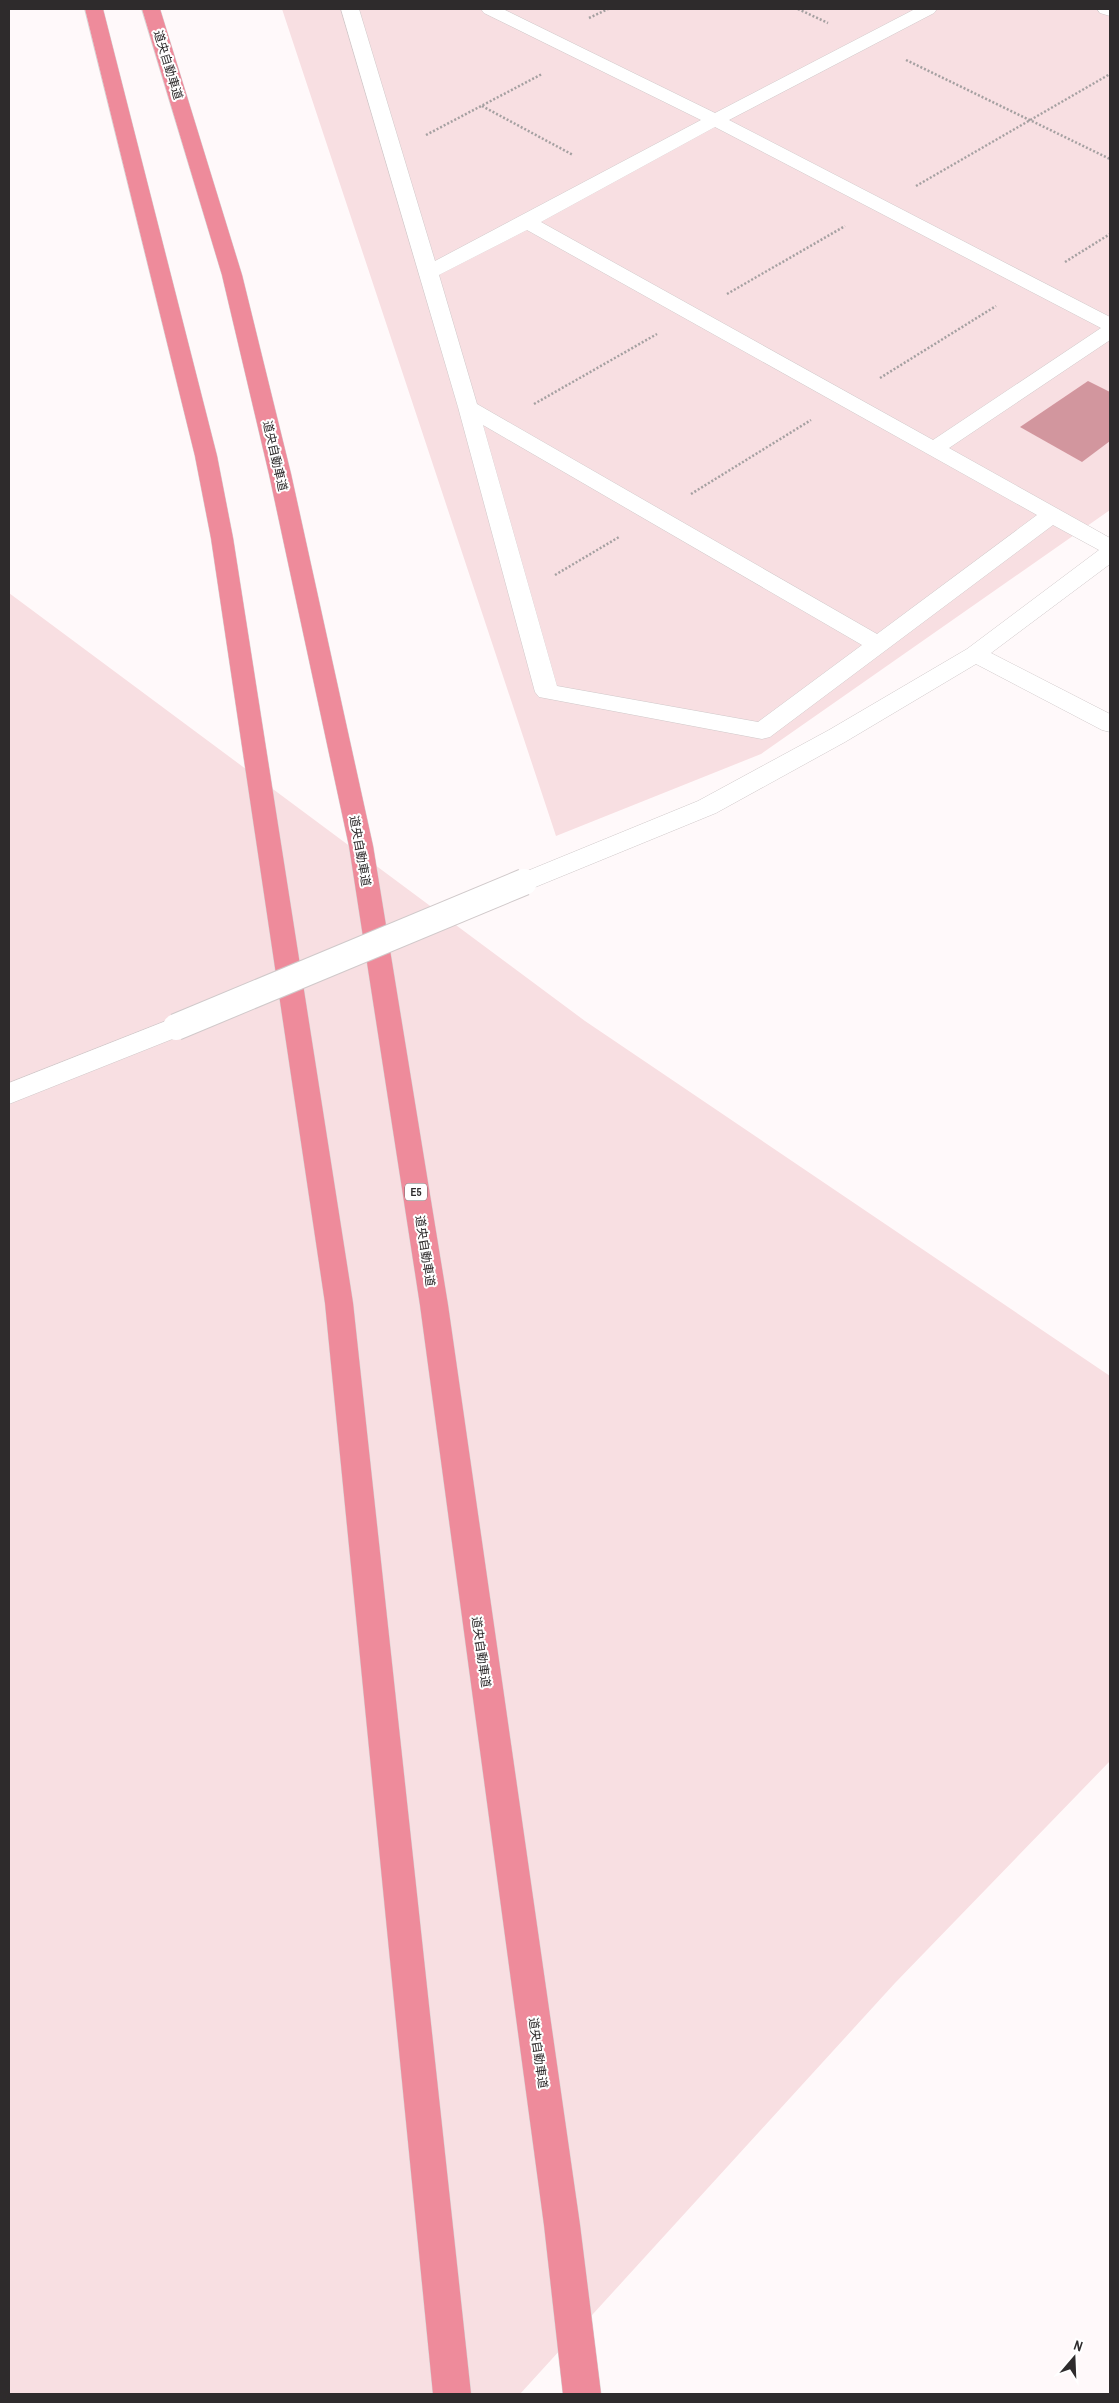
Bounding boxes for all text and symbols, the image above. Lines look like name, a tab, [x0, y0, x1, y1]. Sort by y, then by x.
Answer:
street label: 道央自動車道	[150, 28, 186, 102]
street label: 道央自動車道	[259, 419, 291, 493]
street label: 道央自動車道	[346, 814, 374, 888]
road number: E5	[405, 1184, 427, 1200]
street label: 道央自動車道	[411, 1214, 439, 1288]
street label: 道央自動車道	[468, 1615, 494, 1689]
street label: 道央自動車道	[525, 2016, 551, 2090]
north arrow	[1049, 2333, 1099, 2383]
text: N	[1071, 2336, 1085, 2356]

